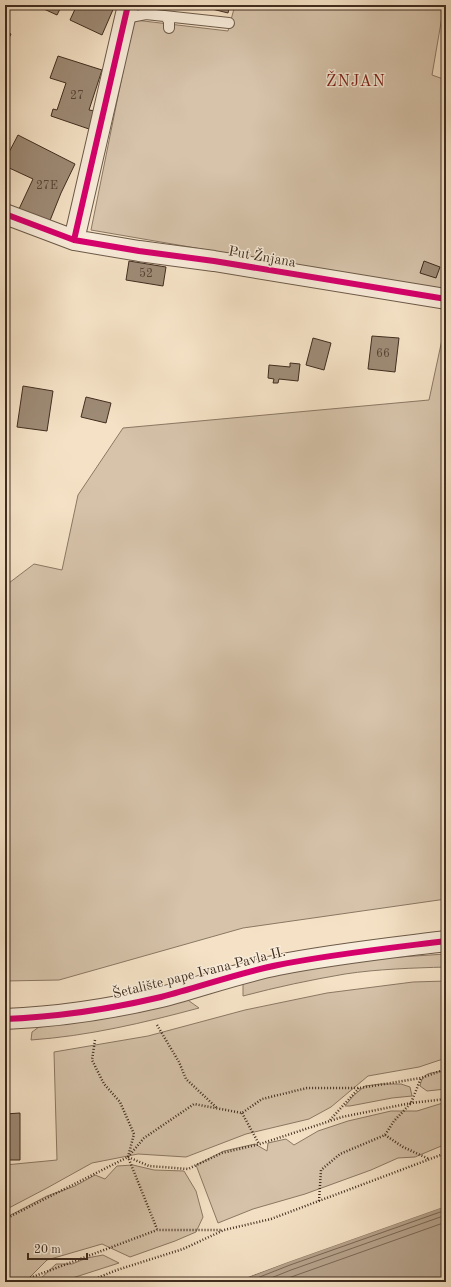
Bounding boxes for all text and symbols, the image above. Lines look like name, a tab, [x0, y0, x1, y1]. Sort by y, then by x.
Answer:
district label: ŽNJAN	[326, 70, 386, 90]
house number: 27	[70, 90, 84, 102]
house number: 27E	[36, 180, 58, 192]
street label: Put Žnjana	[227, 241, 297, 270]
house number: 52	[139, 267, 153, 280]
house number: 66	[376, 348, 390, 360]
street label: Šetalište pape Ivana Pavla II.	[110, 942, 287, 1001]
scale bar	[28, 1235, 87, 1261]
text: 20 m	[34, 1244, 61, 1256]

